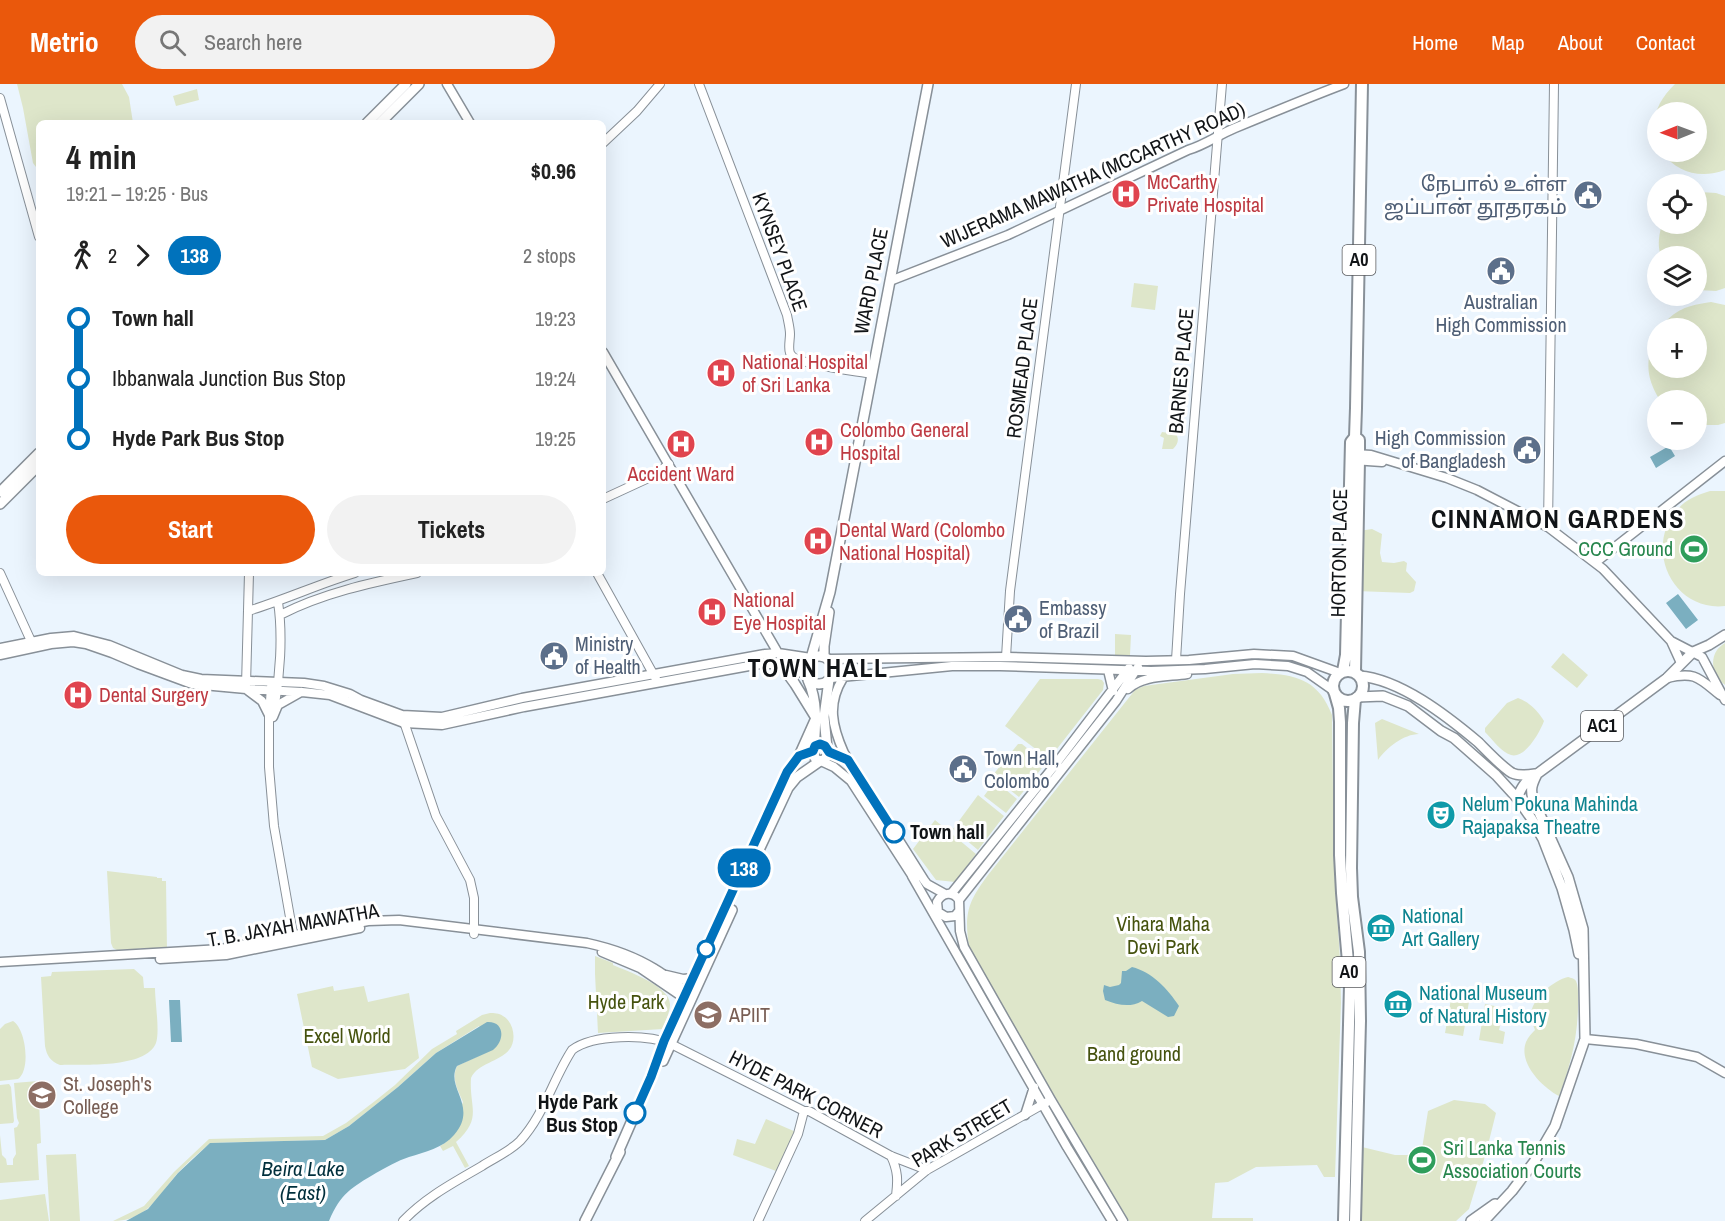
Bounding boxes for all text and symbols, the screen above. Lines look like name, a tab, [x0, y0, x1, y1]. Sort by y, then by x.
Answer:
search box	[135, 15, 555, 69]
text: Metrio	[30, 23, 99, 61]
icon: search	[156, 26, 189, 59]
text: Search here	[204, 27, 302, 57]
text: Home	[1412, 28, 1458, 57]
text: Map	[1491, 28, 1525, 57]
text: About	[1558, 28, 1603, 57]
text: Contact	[1636, 28, 1695, 57]
street label: WIJERAMA MAWATHA (MCCARTHY ROAD)	[936, 95, 1249, 254]
north arrow	[1647, 102, 1707, 162]
map controls	[1647, 102, 1707, 450]
text: 4 min	[66, 135, 137, 179]
text: $0.96	[531, 156, 576, 186]
place label: McCarthy Private Hospital	[1147, 168, 1264, 218]
place label: நேபால் உள்ள ஜப்பான் தூதரகம்	[1384, 170, 1568, 221]
button: locate	[1647, 174, 1707, 234]
hospital icon: McCarthy Private Hospital	[1110, 178, 1142, 210]
public building icon: நேபால் உள்ள ஜப்பான் தூதரகம்	[1572, 179, 1604, 211]
text: 19:21 – 19:25 · Bus	[66, 180, 208, 207]
street label: KYNSEY PLACE	[746, 189, 814, 315]
street label: WARD PLACE	[847, 225, 894, 336]
icon: walk	[66, 239, 99, 272]
icon: forward	[126, 239, 159, 272]
text: 138	[180, 241, 209, 270]
text: 2	[108, 242, 117, 269]
text: 2 stops	[523, 242, 576, 269]
road number: A0	[1342, 245, 1376, 275]
button: layers	[1647, 246, 1707, 306]
public building icon: Australian High Commission	[1485, 255, 1517, 287]
place label: Australian High Commission	[1435, 288, 1567, 338]
street label: ROSMEAD PLACE	[999, 296, 1044, 440]
text: Town hall	[112, 303, 194, 333]
text: 19:23	[535, 305, 576, 332]
street label: BARNES PLACE	[1162, 307, 1199, 435]
button: +	[1647, 318, 1707, 378]
place label: National Hospital of Sri Lanka	[742, 348, 868, 398]
hospital icon: National Hospital of Sri Lanka	[705, 357, 737, 389]
text: Ibbanwala Junction Bus Stop	[112, 363, 346, 393]
text: 19:24	[535, 365, 576, 392]
button: −	[1647, 390, 1707, 450]
place label: Colombo General Hospital	[840, 416, 969, 466]
text: Hyde Park Bus Stop	[112, 423, 284, 453]
place label: High Commission of Bangladesh	[1375, 424, 1506, 474]
text: 19:25	[535, 425, 576, 452]
hospital icon: Colombo General Hospital	[803, 426, 835, 458]
hospital icon: Accident Ward	[665, 428, 697, 460]
public building icon: High Commission of Bangladesh	[1511, 434, 1543, 466]
place label: Accident Ward	[627, 460, 734, 487]
street label: HORTON PLACE	[1324, 488, 1353, 618]
button: Start	[66, 495, 315, 564]
button: Tickets	[327, 495, 576, 564]
district label: CINNAMON GARDENS	[1431, 501, 1685, 536]
place label: Dental Ward (Colombo National Hospital)	[839, 516, 1005, 566]
hospital icon: Dental Ward (Colombo National Hospital)	[802, 525, 834, 557]
sports icon: CCC Ground	[1678, 533, 1710, 565]
place label: CCC Ground	[1578, 535, 1673, 562]
place label: National Eye Hospital	[733, 586, 826, 636]
place label: Embassy of Brazil	[1039, 594, 1107, 644]
hospital icon: National Eye Hospital	[696, 596, 728, 628]
public building icon: Embassy of Brazil	[1002, 603, 1034, 635]
place label: Ministry of Health	[575, 630, 641, 680]
public building icon: Ministry of Health	[538, 640, 570, 672]
district label: TOWN HALL	[747, 650, 889, 685]
hospital icon: Dental Surgery	[62, 679, 94, 711]
place label: Dental Surgery	[99, 681, 209, 708]
road number: AC1	[1581, 711, 1623, 741]
place label: Town Hall, Colombo	[984, 744, 1060, 794]
public building icon: Town Hall, Colombo	[947, 753, 979, 785]
place label: Nelum Pokuna Mahinda Rajapaksa Theatre	[1462, 790, 1638, 840]
theatre icon: Nelum Pokuna Mahinda Rajapaksa Theatre	[1425, 799, 1457, 831]
place label: Town hall	[910, 818, 984, 845]
marker: Town hall	[883, 821, 905, 843]
line badge: 138	[710, 848, 778, 888]
text: 138	[730, 854, 758, 883]
street label: T. B. JAYAH MAWATHA	[205, 896, 381, 953]
place label: National Art Gallery	[1401, 902, 1480, 952]
park label: Vihara Maha Devi Park	[1116, 910, 1210, 960]
museum icon: National Art Gallery	[1365, 912, 1397, 944]
unlabelled marker	[697, 940, 715, 958]
road number: A0	[1332, 957, 1366, 987]
place label: National Museum of Natural History	[1419, 979, 1548, 1029]
park label: Hyde Park	[588, 988, 665, 1015]
museum icon: National Museum of Natural History	[1382, 988, 1414, 1020]
school or university icon: APIIT	[692, 999, 724, 1031]
place label: APIIT	[728, 1001, 770, 1028]
park label: Excel World	[303, 1022, 391, 1049]
park label: Band ground	[1087, 1040, 1181, 1067]
street label: HYDE PARK CORNER	[725, 1043, 888, 1144]
place label: St. Joseph's College	[63, 1070, 152, 1120]
school or university icon: St. Joseph's College	[26, 1079, 58, 1111]
place label: Hyde Park Bus Stop	[538, 1088, 619, 1138]
street label: PARK STREET	[906, 1092, 1017, 1173]
marker: Hyde Park Bus Stop	[624, 1102, 646, 1124]
place label: Sri Lanka Tennis Association Courts	[1442, 1134, 1582, 1184]
sports icon: Sri Lanka Tennis Association Courts	[1406, 1144, 1438, 1176]
water label: Beira Lake (East)	[261, 1154, 345, 1207]

